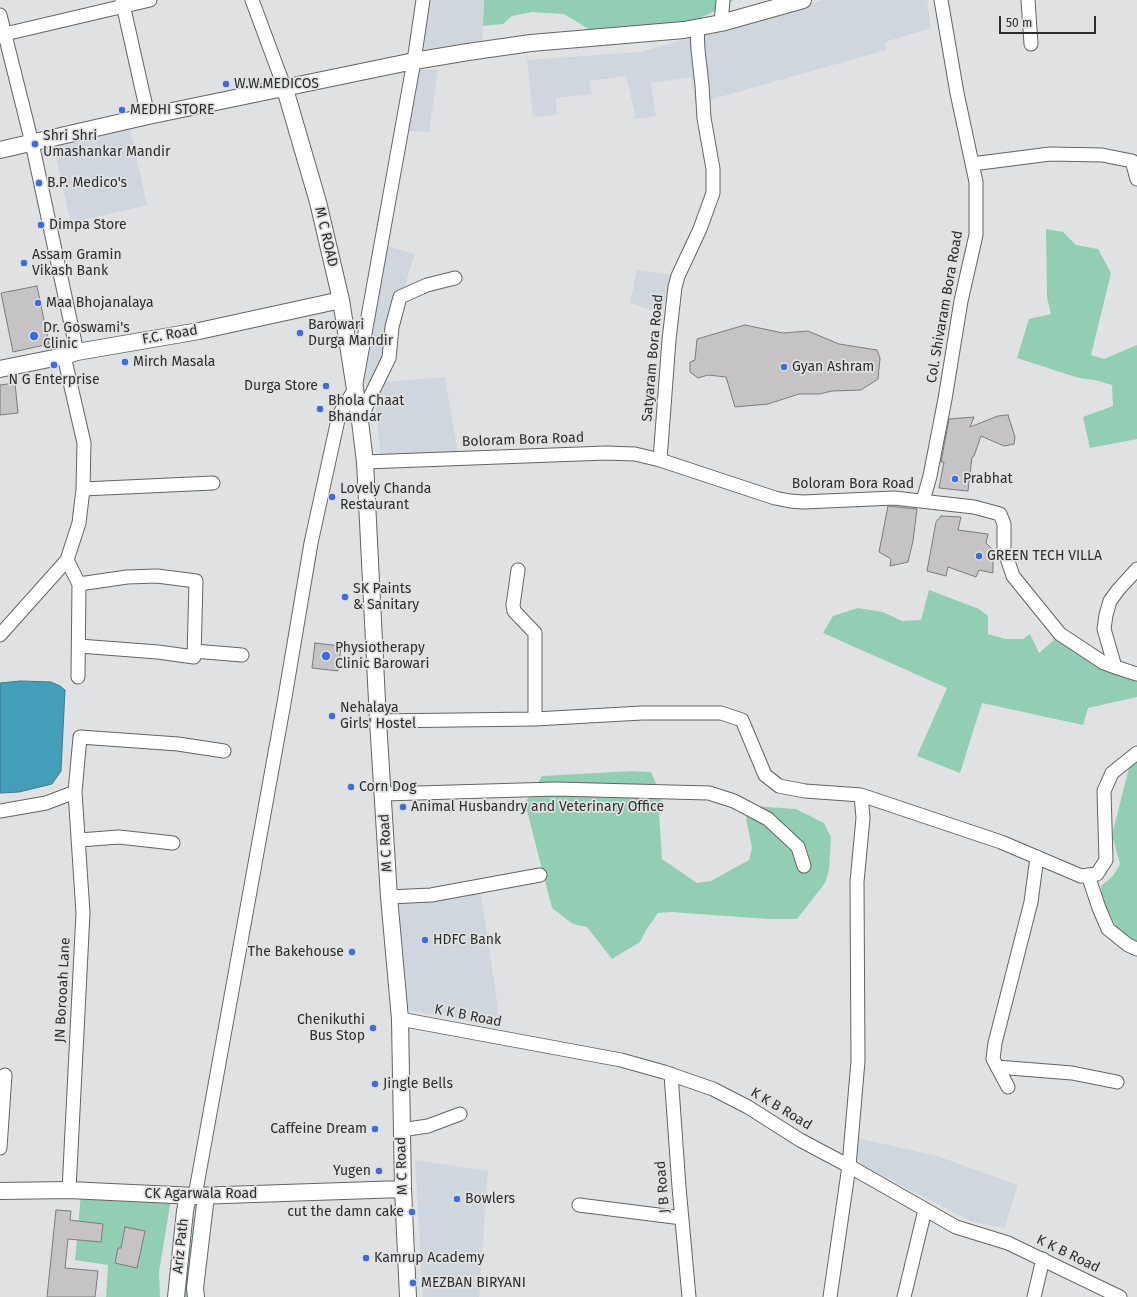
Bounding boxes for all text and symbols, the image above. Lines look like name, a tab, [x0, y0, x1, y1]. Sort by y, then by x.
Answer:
scale bar	[1001, 8, 1098, 34]
text: 50 m	[1006, 16, 1032, 30]
place label: W.W.MEDICOS	[234, 76, 319, 92]
marker: W.W.MEDICOS	[221, 79, 231, 89]
place label: MEDHI STORE	[130, 102, 214, 118]
marker: MEDHI STORE	[117, 105, 127, 115]
place label: Shri Shri Umashankar Mandir	[43, 128, 170, 160]
marker: Shri Shri Umashankar Mandir	[30, 139, 40, 149]
place label: B.P. Medico's	[47, 175, 127, 191]
marker: B.P. Medico's	[34, 178, 44, 188]
street label: M C ROAD	[311, 205, 341, 269]
place label: Dimpa Store	[49, 217, 127, 233]
marker: Dimpa Store	[36, 220, 46, 230]
street label: Col. Shivaram Bora Road	[923, 229, 967, 385]
place label: Assam Gramin Vikash Bank	[32, 247, 122, 280]
marker: Assam Gramin Vikash Bank	[19, 258, 29, 268]
street label: Satyaram Bora Road	[639, 294, 667, 422]
place label: Maa Bhojanalaya	[46, 295, 154, 311]
marker: Maa Bhojanalaya	[33, 298, 43, 308]
place label: Barowari Durga Mandir	[308, 317, 393, 350]
place label: Dr. Goswami's Clinic	[43, 320, 130, 352]
street label: F.C. Road	[141, 322, 199, 348]
marker: Barowari Durga Mandir	[295, 328, 305, 338]
marker: Dr. Goswami's Clinic	[28, 330, 40, 342]
place label: Mirch Masala	[133, 354, 215, 370]
marker: Mirch Masala	[120, 357, 130, 367]
place label: Gyan Ashram	[792, 359, 874, 375]
marker: N G Enterprise	[49, 360, 59, 370]
marker: Gyan Ashram	[779, 362, 789, 372]
place label: N G Enterprise	[8, 372, 100, 388]
place label: Durga Store	[244, 378, 318, 394]
marker: Durga Store	[321, 381, 331, 391]
place label: Bhola Chaat Bhandar	[328, 393, 404, 426]
marker: Bhola Chaat Bhandar	[315, 404, 325, 414]
street label: Boloram Bora Road	[462, 429, 584, 451]
place label: Prabhat	[963, 471, 1013, 487]
marker: Prabhat	[950, 474, 960, 484]
street label: Boloram Bora Road	[792, 476, 914, 492]
place label: Lovely Chanda Restaurant	[340, 481, 431, 514]
marker: Lovely Chanda Restaurant	[327, 492, 337, 502]
place label: GREEN TECH VILLA	[987, 548, 1102, 564]
marker: GREEN TECH VILLA	[974, 551, 984, 561]
place label: SK Paints & Sanitary	[353, 581, 419, 614]
marker: SK Paints & Sanitary	[340, 592, 350, 602]
place label: Physiotherapy Clinic Barowari	[335, 640, 429, 672]
marker: Physiotherapy Clinic Barowari	[320, 650, 332, 662]
place label: Nehalaya Girls' Hostel	[340, 700, 416, 732]
marker: Nehalaya Girls' Hostel	[327, 711, 337, 721]
place label: Corn Dog	[359, 779, 417, 795]
marker: Corn Dog	[346, 782, 356, 792]
place label: Animal Husbandry and Veterinary Office	[411, 799, 664, 815]
marker: Animal Husbandry and Veterinary Office	[398, 802, 408, 812]
street label: M C Road	[376, 813, 396, 873]
place label: HDFC Bank	[433, 932, 501, 948]
marker: HDFC Bank	[420, 935, 430, 945]
street label: JN Borooah Lane	[52, 937, 74, 1043]
place label: The Bakehouse	[248, 944, 344, 960]
marker: The Bakehouse	[347, 947, 357, 957]
street label: K K B Road	[433, 1001, 503, 1031]
place label: Chenikuthi Bus Stop	[297, 1012, 365, 1044]
marker: Chenikuthi Bus Stop	[368, 1023, 378, 1033]
place label: Jingle Bells	[383, 1076, 453, 1092]
marker: Jingle Bells	[370, 1079, 380, 1089]
street label: K K B Road	[747, 1084, 815, 1134]
place label: Caffeine Dream	[270, 1121, 367, 1137]
marker: Caffeine Dream	[370, 1124, 380, 1134]
street label: M C Road	[393, 1137, 411, 1195]
street label: J B Road	[652, 1160, 674, 1214]
place label: Yugen	[333, 1163, 371, 1179]
marker: Yugen	[374, 1166, 384, 1176]
street label: CK Agarwala Road	[145, 1186, 257, 1202]
place label: Bowlers	[465, 1191, 515, 1207]
marker: Bowlers	[452, 1194, 462, 1204]
place label: cut the damn cake	[287, 1204, 404, 1220]
marker: cut the damn cake	[407, 1207, 417, 1217]
street label: Ariz Path	[170, 1218, 192, 1274]
street label: K K B Road	[1034, 1231, 1102, 1277]
place label: Kamrup Academy	[374, 1250, 484, 1266]
marker: Kamrup Academy	[361, 1253, 371, 1263]
place label: MEZBAN BIRYANI	[421, 1275, 526, 1291]
marker: MEZBAN BIRYANI	[408, 1278, 418, 1288]

